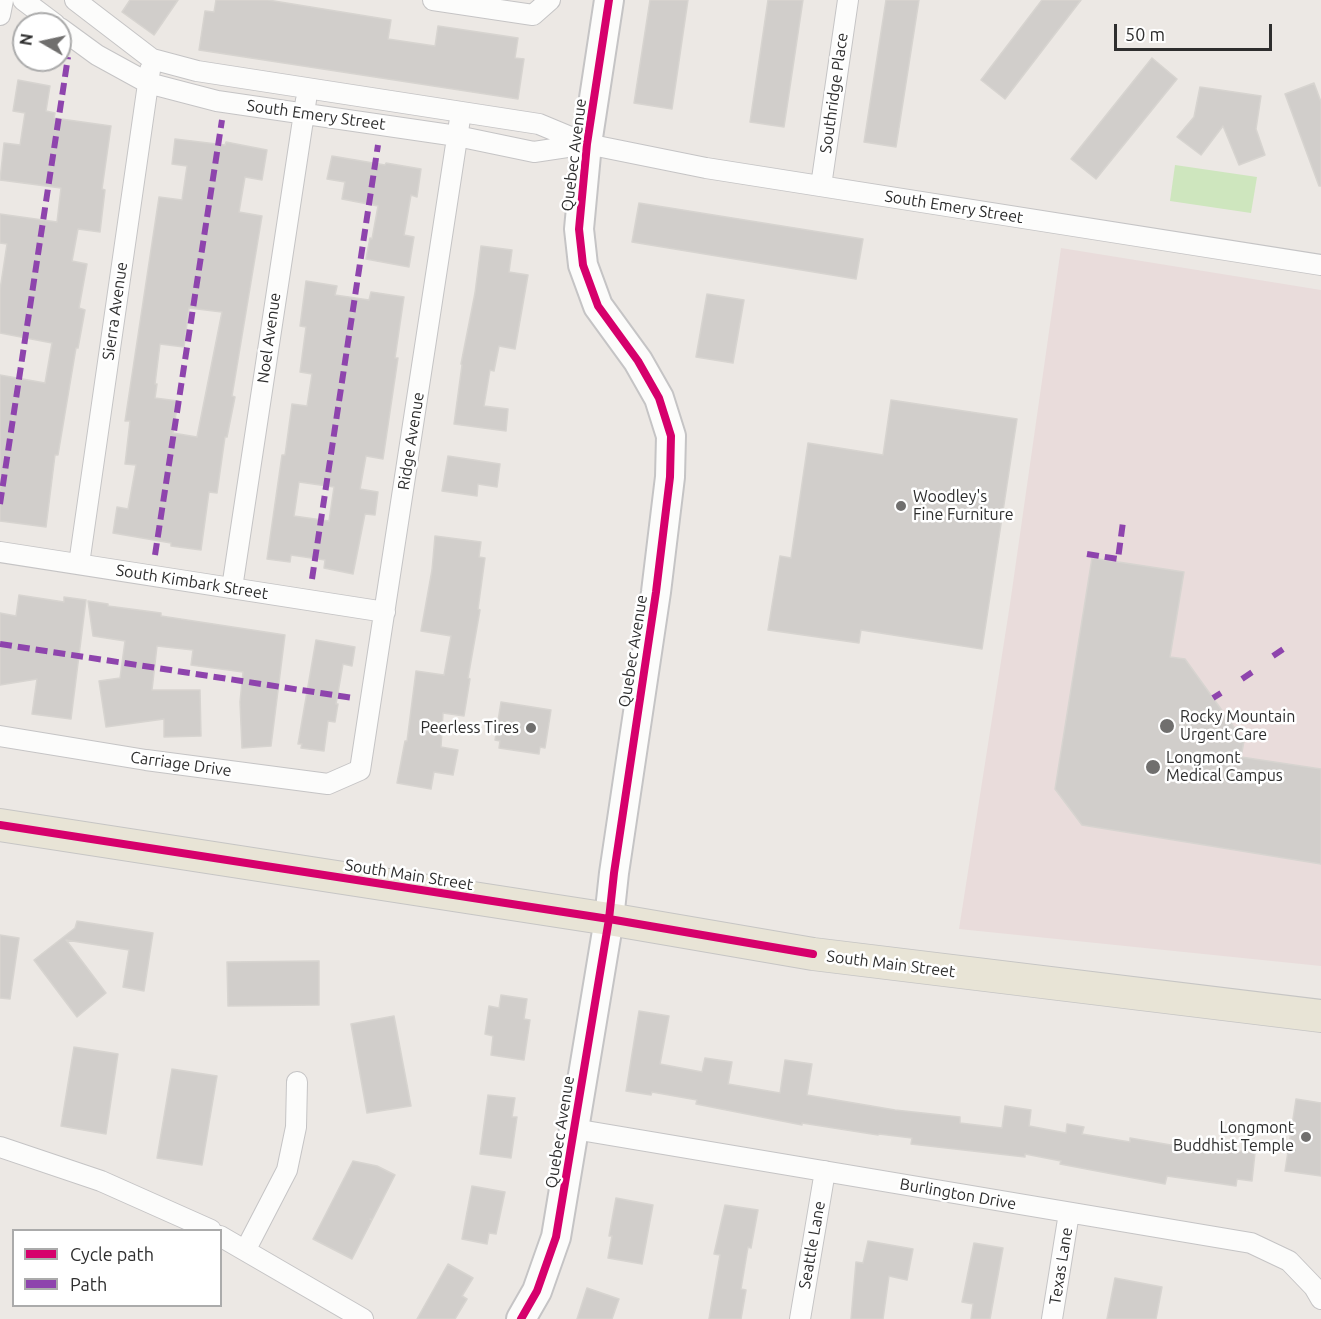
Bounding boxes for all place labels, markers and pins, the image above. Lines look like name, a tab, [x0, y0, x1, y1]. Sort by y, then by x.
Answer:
place label: Woodley's Fine Furniture	[913, 487, 1014, 525]
marker: Woodley's Fine Furniture	[894, 499, 908, 513]
place label: Rocky Mountain Urgent Care	[1180, 707, 1295, 745]
marker: Rocky Mountain Urgent Care	[1158, 717, 1176, 735]
place label: Peerless Tires	[420, 718, 519, 738]
marker: Peerless Tires	[524, 721, 538, 735]
place label: Longmont Medical Campus	[1166, 748, 1283, 786]
marker: Longmont Medical Campus	[1144, 758, 1162, 776]
place label: Longmont Buddhist Temple	[1173, 1118, 1294, 1156]
marker: Longmont Buddhist Temple	[1299, 1130, 1313, 1144]

